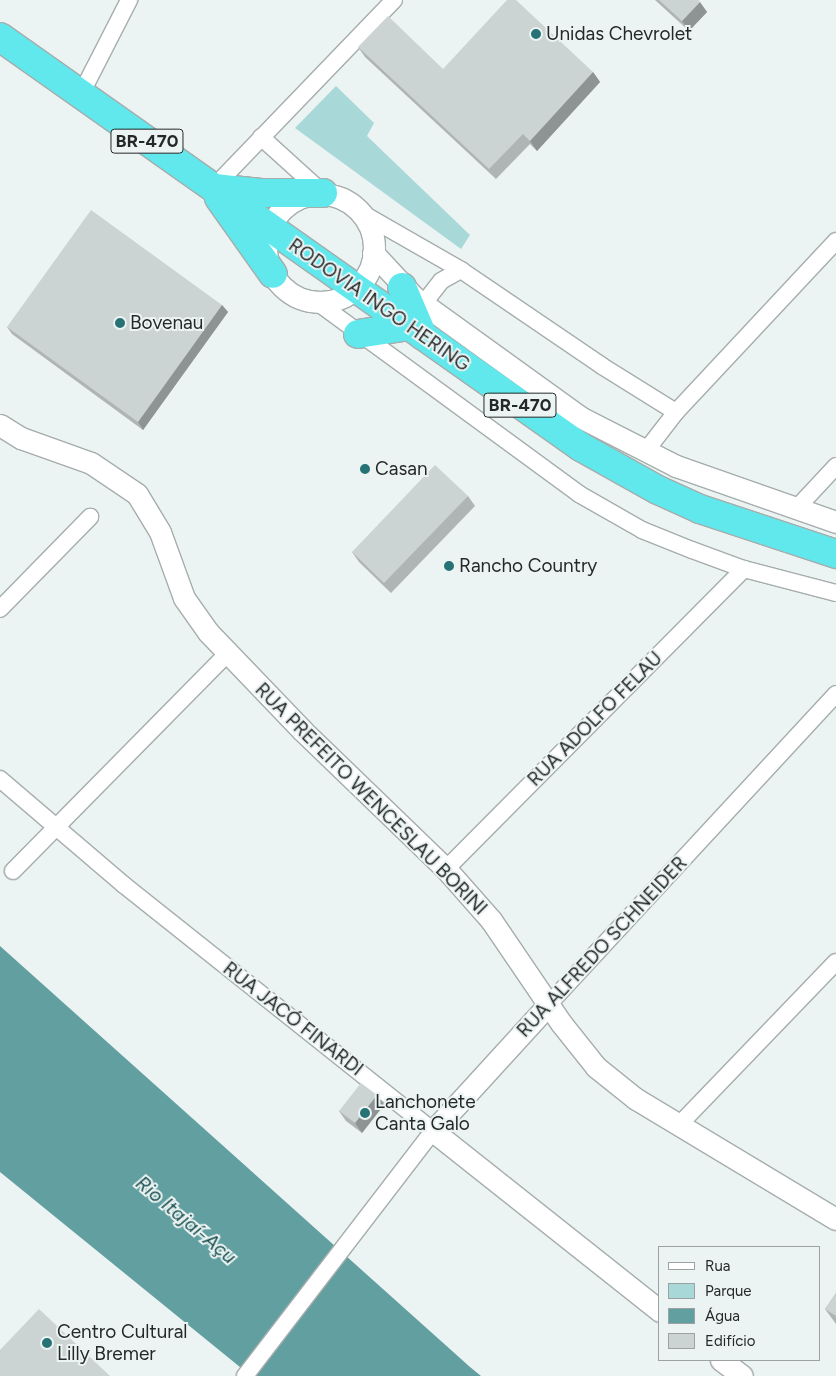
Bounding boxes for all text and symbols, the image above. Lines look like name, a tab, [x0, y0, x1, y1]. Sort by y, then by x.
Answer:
place label: Unidas Chevrolet	[546, 23, 692, 45]
marker: Unidas Chevrolet	[530, 28, 542, 40]
road number: BR-470	[110, 125, 184, 156]
street label: RODOVIA INGO HERING	[284, 234, 474, 376]
place label: Bovenau	[130, 312, 203, 334]
marker: Bovenau	[114, 317, 126, 329]
road number: BR-470	[482, 390, 558, 420]
place label: Casan	[375, 458, 428, 480]
marker: Casan	[359, 463, 371, 475]
place label: Rancho Country	[459, 555, 597, 577]
marker: Rancho Country	[443, 560, 455, 572]
street label: RUA ADOLFO FELAU	[523, 647, 667, 791]
street label: RUA PREFEITO WENCESLAU BORINI	[250, 678, 492, 920]
street label: RUA ALFREDO SCHNEIDER	[512, 852, 692, 1042]
street label: RUA JACÓ FINARDI	[218, 957, 368, 1081]
place label: Lanchonete Canta Galo	[375, 1091, 476, 1135]
marker: Lanchonete Canta Galo	[359, 1107, 371, 1119]
water label: Rio Itajaí-Açu	[131, 1171, 241, 1269]
legend	[658, 1246, 821, 1361]
text: Rua	[705, 1257, 730, 1275]
text: Parque	[705, 1282, 752, 1300]
text: Água	[705, 1307, 740, 1325]
place label: Centro Cultural Lilly Bremer	[57, 1321, 188, 1365]
text: Edifício	[705, 1332, 755, 1350]
marker: Centro Cultural Lilly Bremer	[41, 1337, 53, 1349]

